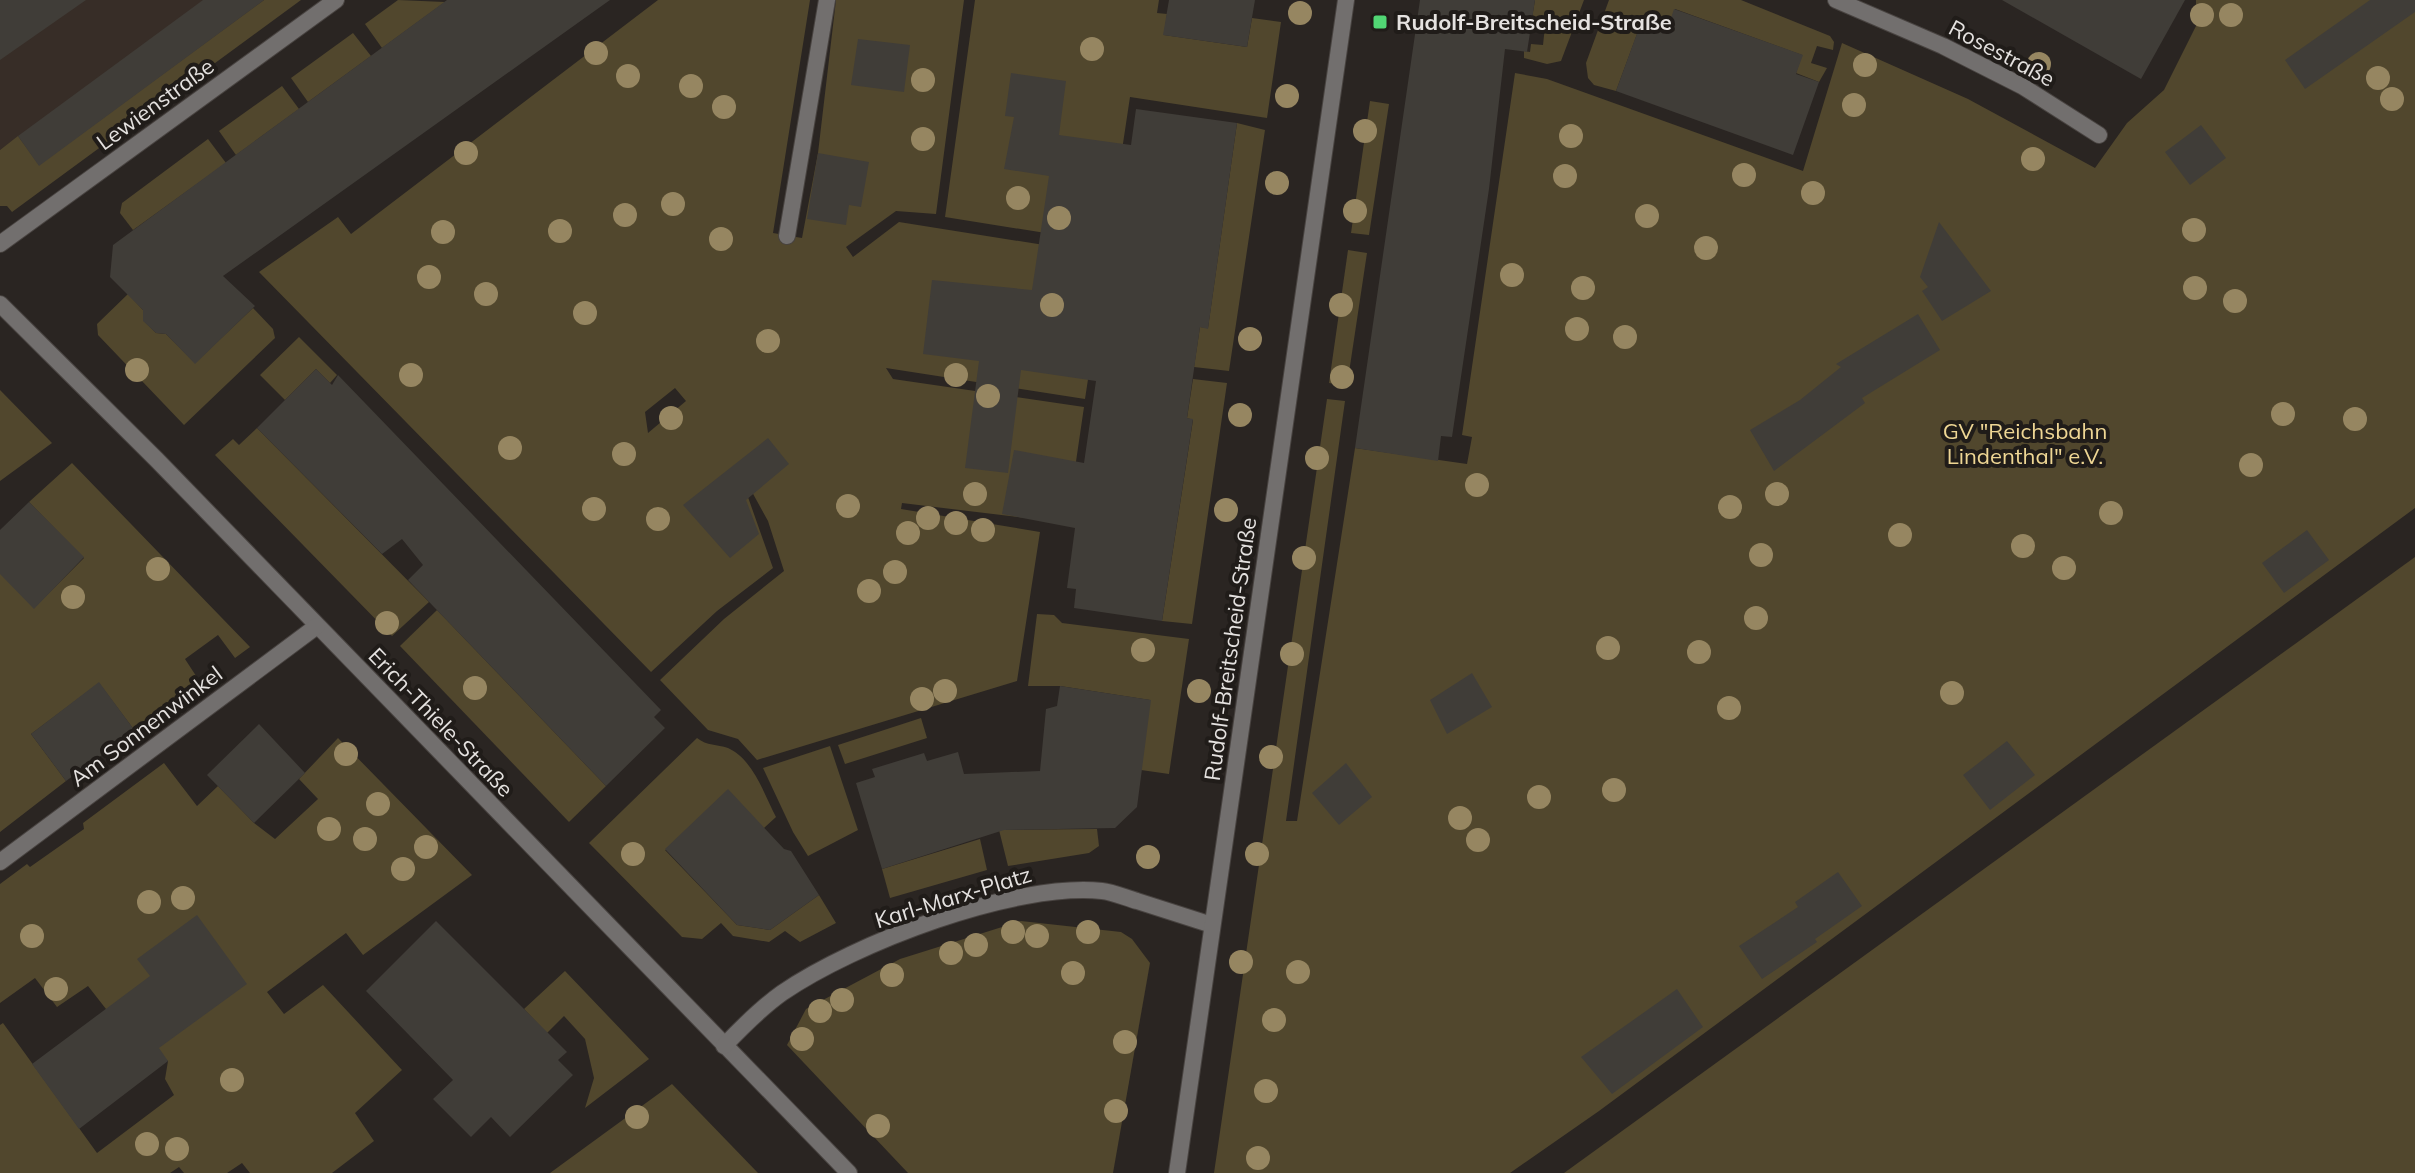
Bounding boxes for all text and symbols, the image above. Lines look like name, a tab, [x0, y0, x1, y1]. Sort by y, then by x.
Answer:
place label: Rudolf-Breitscheid-Straße	[1396, 8, 1672, 36]
marker: Rudolf-Breitscheid-Straße	[1371, 13, 1389, 31]
street label: Rosestraße	[1944, 13, 2060, 93]
street label: Lewienstraße	[91, 52, 219, 156]
park label: GV "Reichsbahn Lindenthal" e.V.	[1943, 417, 2107, 470]
street label: Rudolf-Breitscheid-Straße	[1198, 515, 1262, 783]
street label: Erich-Thiele-Straße	[363, 642, 519, 802]
street label: Am Sonnenwinkel	[64, 660, 228, 792]
street label: Karl-Marx-Platz	[871, 860, 1035, 934]

